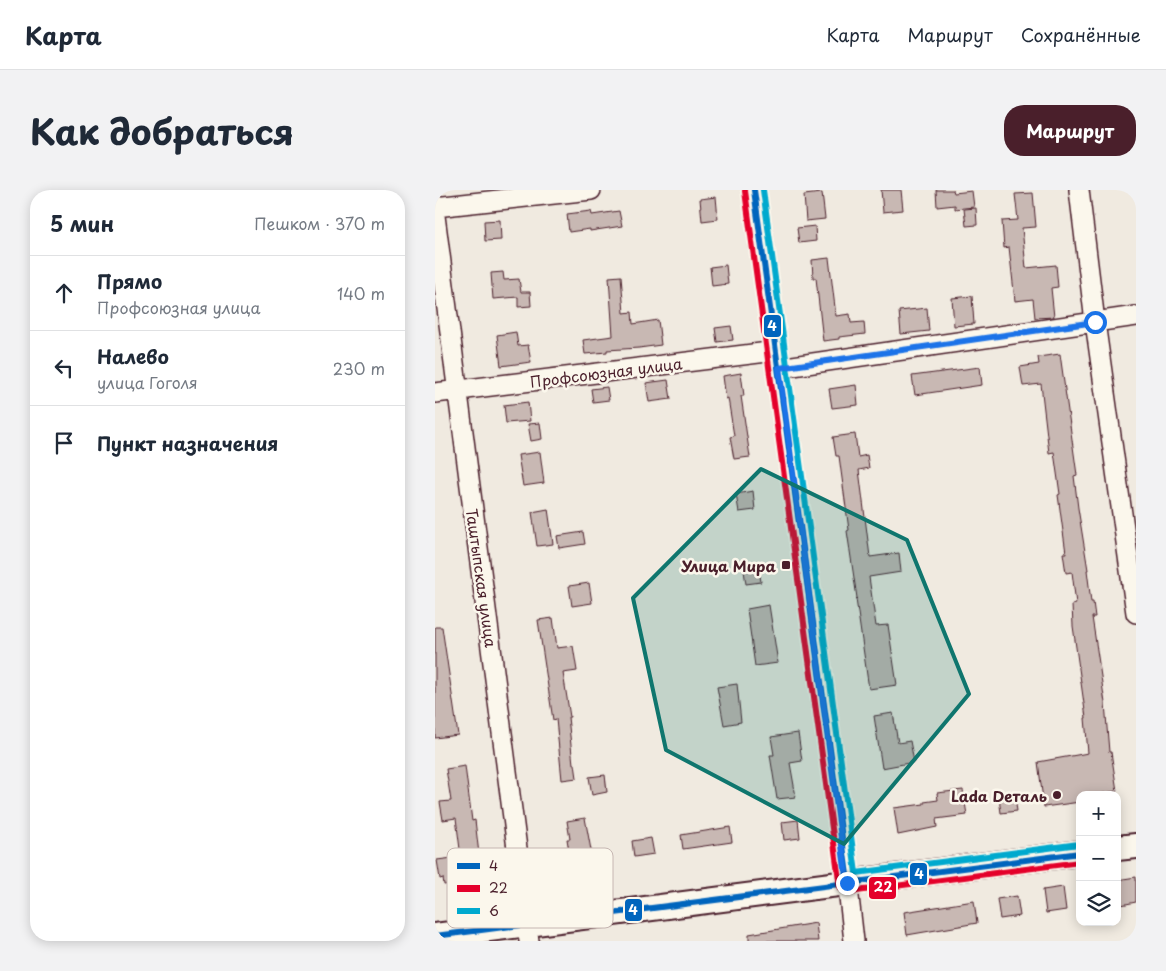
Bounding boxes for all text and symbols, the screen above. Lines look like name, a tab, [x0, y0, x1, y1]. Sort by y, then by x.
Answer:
text: Карта	[25, 17, 102, 53]
text: Карта	[827, 21, 879, 48]
text: Маршрут	[907, 21, 993, 48]
text: Сохранённые	[1021, 21, 1141, 48]
text: Как добраться	[30, 104, 294, 157]
button: Маршрут	[1004, 105, 1136, 156]
text: 5 мин	[50, 207, 114, 239]
text: Пешком · 370 m	[254, 211, 385, 235]
text: Прямо	[97, 267, 162, 295]
icon: ahead	[50, 279, 78, 307]
text: 140 m	[337, 281, 385, 305]
text: Профсоюзная улица	[97, 295, 261, 319]
route start	[1084, 311, 1107, 334]
line badge: 4	[763, 314, 782, 338]
text: 4	[767, 315, 777, 336]
text: Налево	[97, 342, 169, 370]
street label: Профсоюзная улица	[529, 351, 684, 393]
icon: left	[50, 354, 78, 382]
text: 230 m	[333, 356, 385, 380]
text: улица Гоголя	[97, 370, 198, 394]
icon: arrive	[50, 429, 78, 457]
text: Пункт назначения	[97, 429, 278, 457]
street label: Таштыпская улица	[461, 507, 503, 649]
place label: Улица Мира	[680, 554, 777, 577]
marker: Улица Мира	[780, 559, 792, 571]
place label: Lada Dеталь	[951, 784, 1047, 807]
marker: Lada Dеталь	[1051, 789, 1063, 801]
map controls	[1076, 791, 1121, 926]
button: +	[1076, 791, 1121, 836]
button: −	[1076, 836, 1121, 881]
legend	[447, 848, 613, 928]
text: 4	[489, 855, 498, 876]
line badge: 4	[909, 862, 928, 886]
text: 4	[914, 863, 924, 884]
route end	[836, 872, 859, 895]
line badge: 22	[868, 876, 897, 900]
text: 22	[873, 876, 893, 897]
text: 22	[489, 877, 508, 898]
button: layers	[1076, 881, 1121, 926]
line badge: 4	[624, 898, 643, 922]
text: 4	[628, 899, 638, 920]
text: 6	[489, 900, 499, 921]

